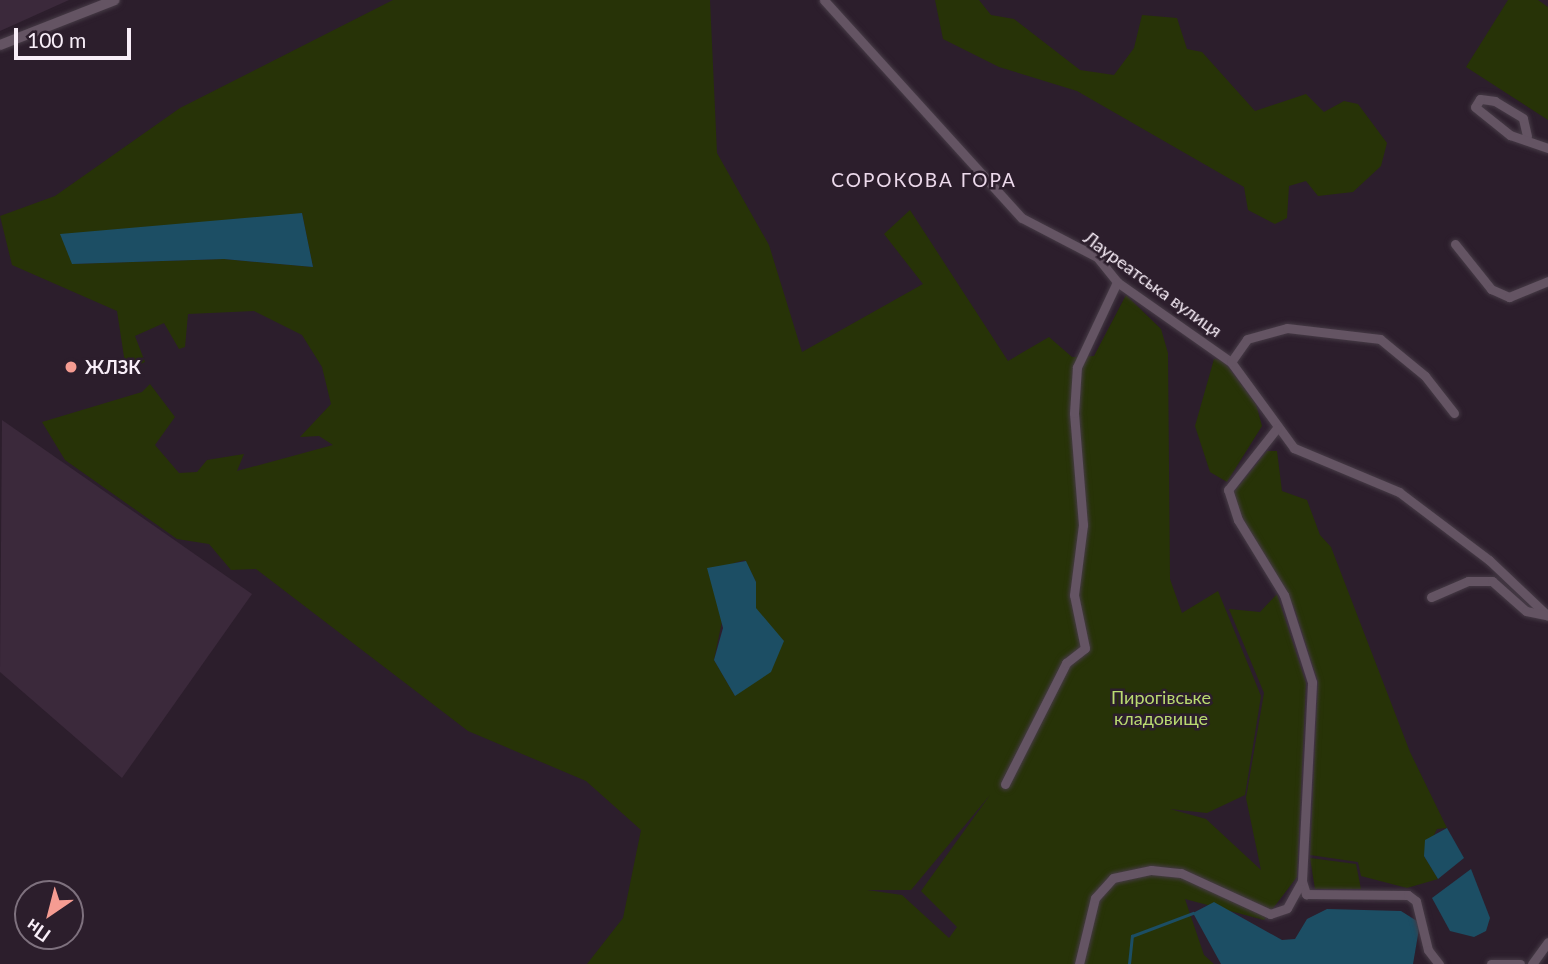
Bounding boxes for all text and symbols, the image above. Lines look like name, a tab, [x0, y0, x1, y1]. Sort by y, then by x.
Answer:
scale bar	[18, 14, 135, 58]
text: 100 m	[27, 27, 86, 52]
district label: СОРОКОВА ГОРА	[833, 169, 1015, 191]
street label: Лауреатська вулиця	[1080, 227, 1226, 341]
place label: ЖЛЗК	[85, 356, 141, 378]
marker: ЖЛЗК	[63, 359, 79, 375]
park label: Пирогівське кладовище	[1111, 687, 1211, 730]
north arrow	[14, 880, 84, 950]
text: Пн	[21, 914, 55, 948]

